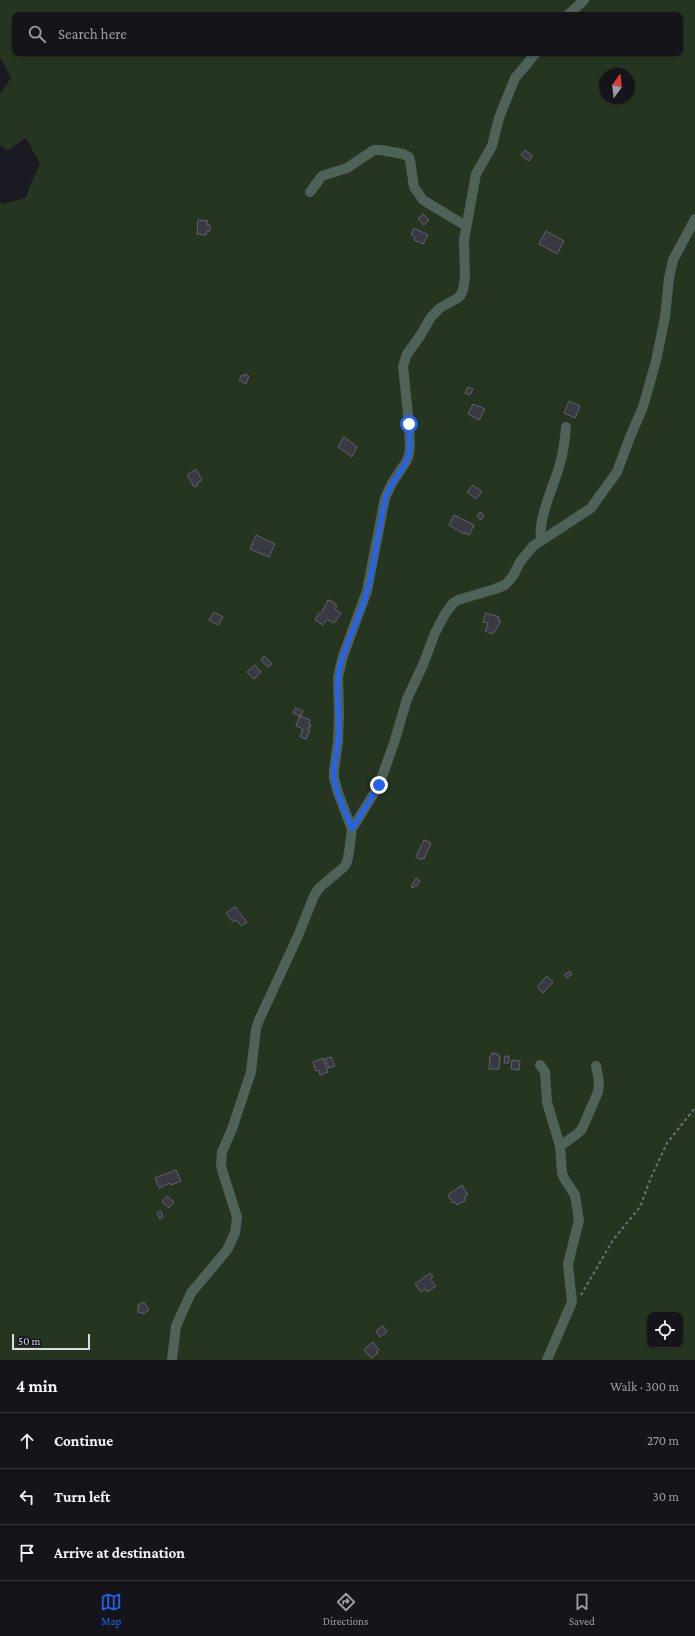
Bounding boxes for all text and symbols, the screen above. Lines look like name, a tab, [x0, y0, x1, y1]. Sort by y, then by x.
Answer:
search box	[12, 12, 683, 56]
icon: search	[26, 23, 48, 45]
text: Search here	[58, 26, 127, 42]
north arrow	[599, 68, 635, 104]
route start	[400, 415, 418, 433]
route end	[370, 776, 388, 794]
map controls	[647, 1312, 683, 1348]
button: locate	[647, 1312, 683, 1348]
scale bar	[12, 1332, 90, 1351]
text: 50 m	[18, 1335, 40, 1347]
text: 4 min	[16, 1377, 58, 1396]
text: Walk · 300 m	[610, 1379, 679, 1394]
icon: ahead	[16, 1430, 38, 1452]
text: Continue	[54, 1433, 113, 1449]
text: 270 m	[647, 1433, 679, 1448]
icon: left	[16, 1486, 38, 1508]
text: Turn left	[54, 1489, 110, 1505]
text: 30 m	[653, 1489, 679, 1504]
icon: arrive	[16, 1542, 38, 1564]
text: Arrive at destination	[54, 1545, 185, 1561]
tab: Map	[100, 1591, 122, 1627]
tab: Directions	[323, 1591, 368, 1627]
tab: Saved	[569, 1591, 595, 1627]

